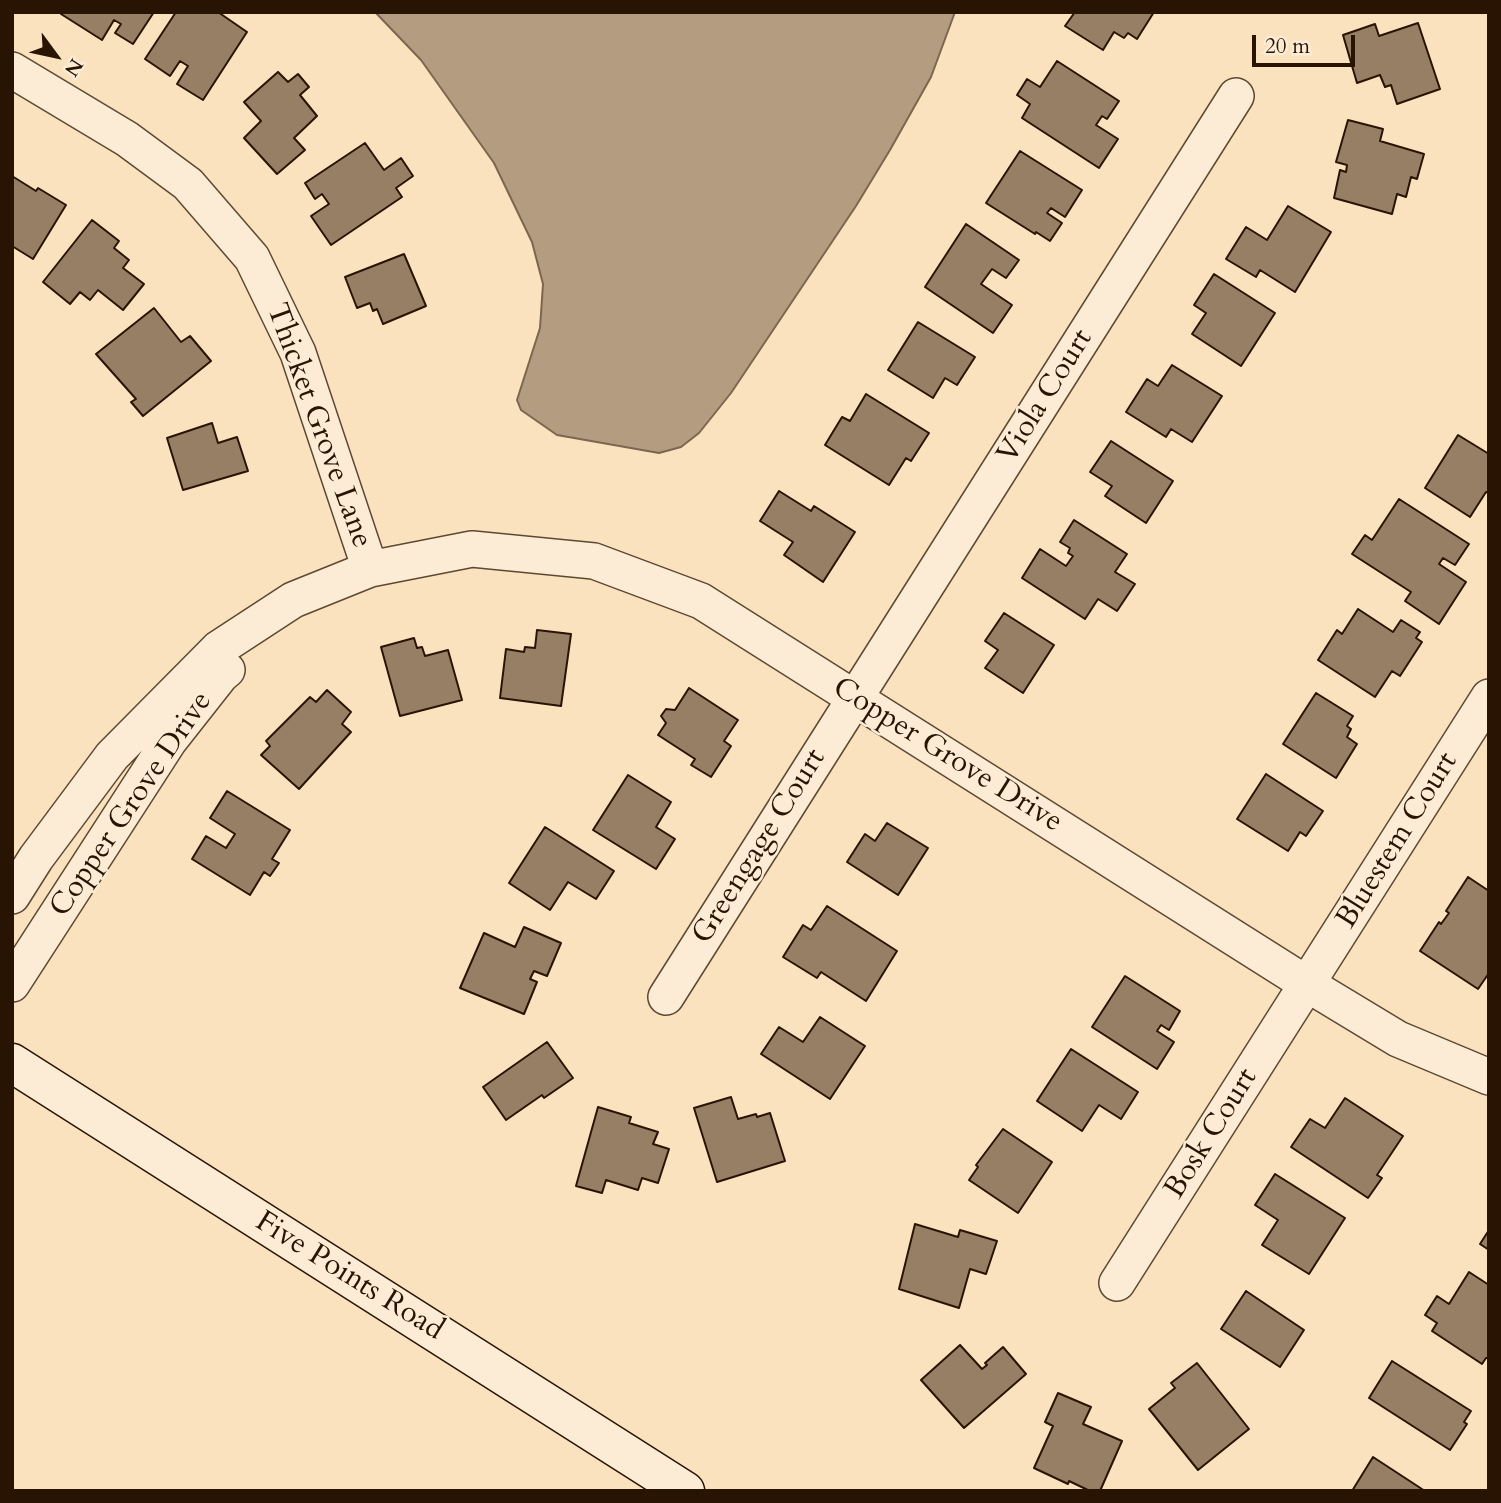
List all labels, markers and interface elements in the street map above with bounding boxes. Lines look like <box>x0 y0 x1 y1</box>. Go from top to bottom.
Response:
north arrow <box>21 21 91 91</box>
scale bar <box>1256 21 1359 65</box>
text: 20 m <box>1265 32 1310 61</box>
text: N <box>58 53 89 81</box>
street label: Thicket Grove Lane <box>257 299 379 553</box>
street label: Viola Court <box>991 323 1101 471</box>
street label: Copper Grove Drive <box>826 671 1068 841</box>
street label: Copper Grove Drive <box>43 685 221 925</box>
street label: Greengage Court <box>686 743 834 951</box>
street label: Bluestem Court <box>1330 746 1466 936</box>
street label: Bosk Court <box>1158 1062 1266 1206</box>
street label: Five Points Road <box>248 1205 450 1349</box>

